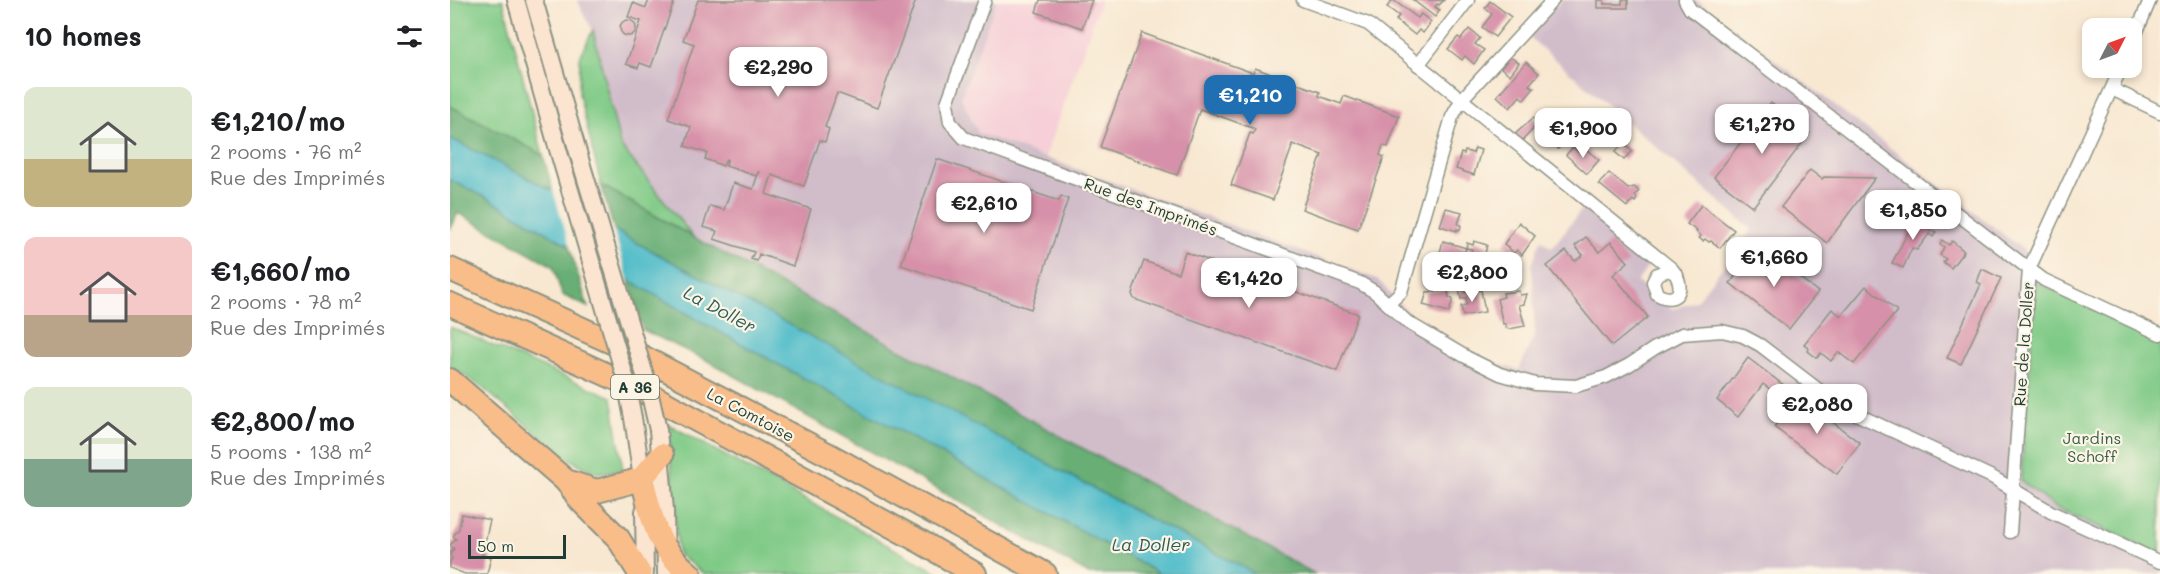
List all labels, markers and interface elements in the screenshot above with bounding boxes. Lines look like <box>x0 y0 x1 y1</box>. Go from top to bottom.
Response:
north arrow <box>2082 18 2142 78</box>
map controls <box>2082 18 2142 78</box>
text: 10 homes <box>24 19 142 53</box>
icon: filters <box>393 20 426 53</box>
pin: €2,290 <box>729 47 827 98</box>
text: €2,290 <box>743 53 813 79</box>
pin: €1,210 <box>1201 75 1299 126</box>
text: €1,210 <box>1218 81 1282 107</box>
text: €1,210/mo <box>210 104 345 138</box>
pin: €1,270 <box>1713 104 1811 155</box>
pin: €1,900 <box>1534 108 1632 159</box>
text: €1,270 <box>1729 110 1795 136</box>
icon: home <box>72 111 144 183</box>
text: €1,900 <box>1549 114 1617 140</box>
text: 2 rooms · 76 m² <box>210 138 362 164</box>
text: Rue des Imprimés <box>210 164 385 190</box>
street label: Rue des Imprimés <box>1081 172 1221 240</box>
pin: €2,610 <box>935 183 1033 234</box>
text: €2,610 <box>950 189 1018 215</box>
pin: €1,850 <box>1864 190 1962 241</box>
text: €1,850 <box>1879 196 1947 222</box>
pin: €1,660 <box>1725 237 1823 288</box>
text: €1,660 <box>1740 243 1808 269</box>
pin: €2,800 <box>1423 252 1521 303</box>
text: €1,660/mo <box>210 254 350 288</box>
pin: €1,420 <box>1200 258 1298 309</box>
text: €2,800 <box>1436 258 1508 284</box>
icon: home <box>72 261 144 333</box>
text: €1,420 <box>1215 264 1283 290</box>
water label: La Doller <box>680 280 760 338</box>
street label: Rue de la Doller <box>2008 281 2038 407</box>
text: 2 rooms · 78 m² <box>210 288 362 314</box>
text: Rue des Imprimés <box>210 314 385 340</box>
road number: A 36 <box>611 375 659 399</box>
street label: La Comtoise <box>704 382 798 446</box>
pin: €2,080 <box>1768 384 1866 435</box>
text: €2,080 <box>1781 390 1853 416</box>
text: €2,800/mo <box>210 404 355 438</box>
icon: home <box>72 411 144 483</box>
park label: Jardins Schoff <box>2063 427 2121 466</box>
text: 5 rooms · 138 m² <box>210 438 372 464</box>
text: Rue des Imprimés <box>210 464 385 490</box>
scale bar <box>468 532 566 560</box>
water label: La Doller <box>1112 532 1190 556</box>
text: 50 m <box>477 535 514 556</box>

